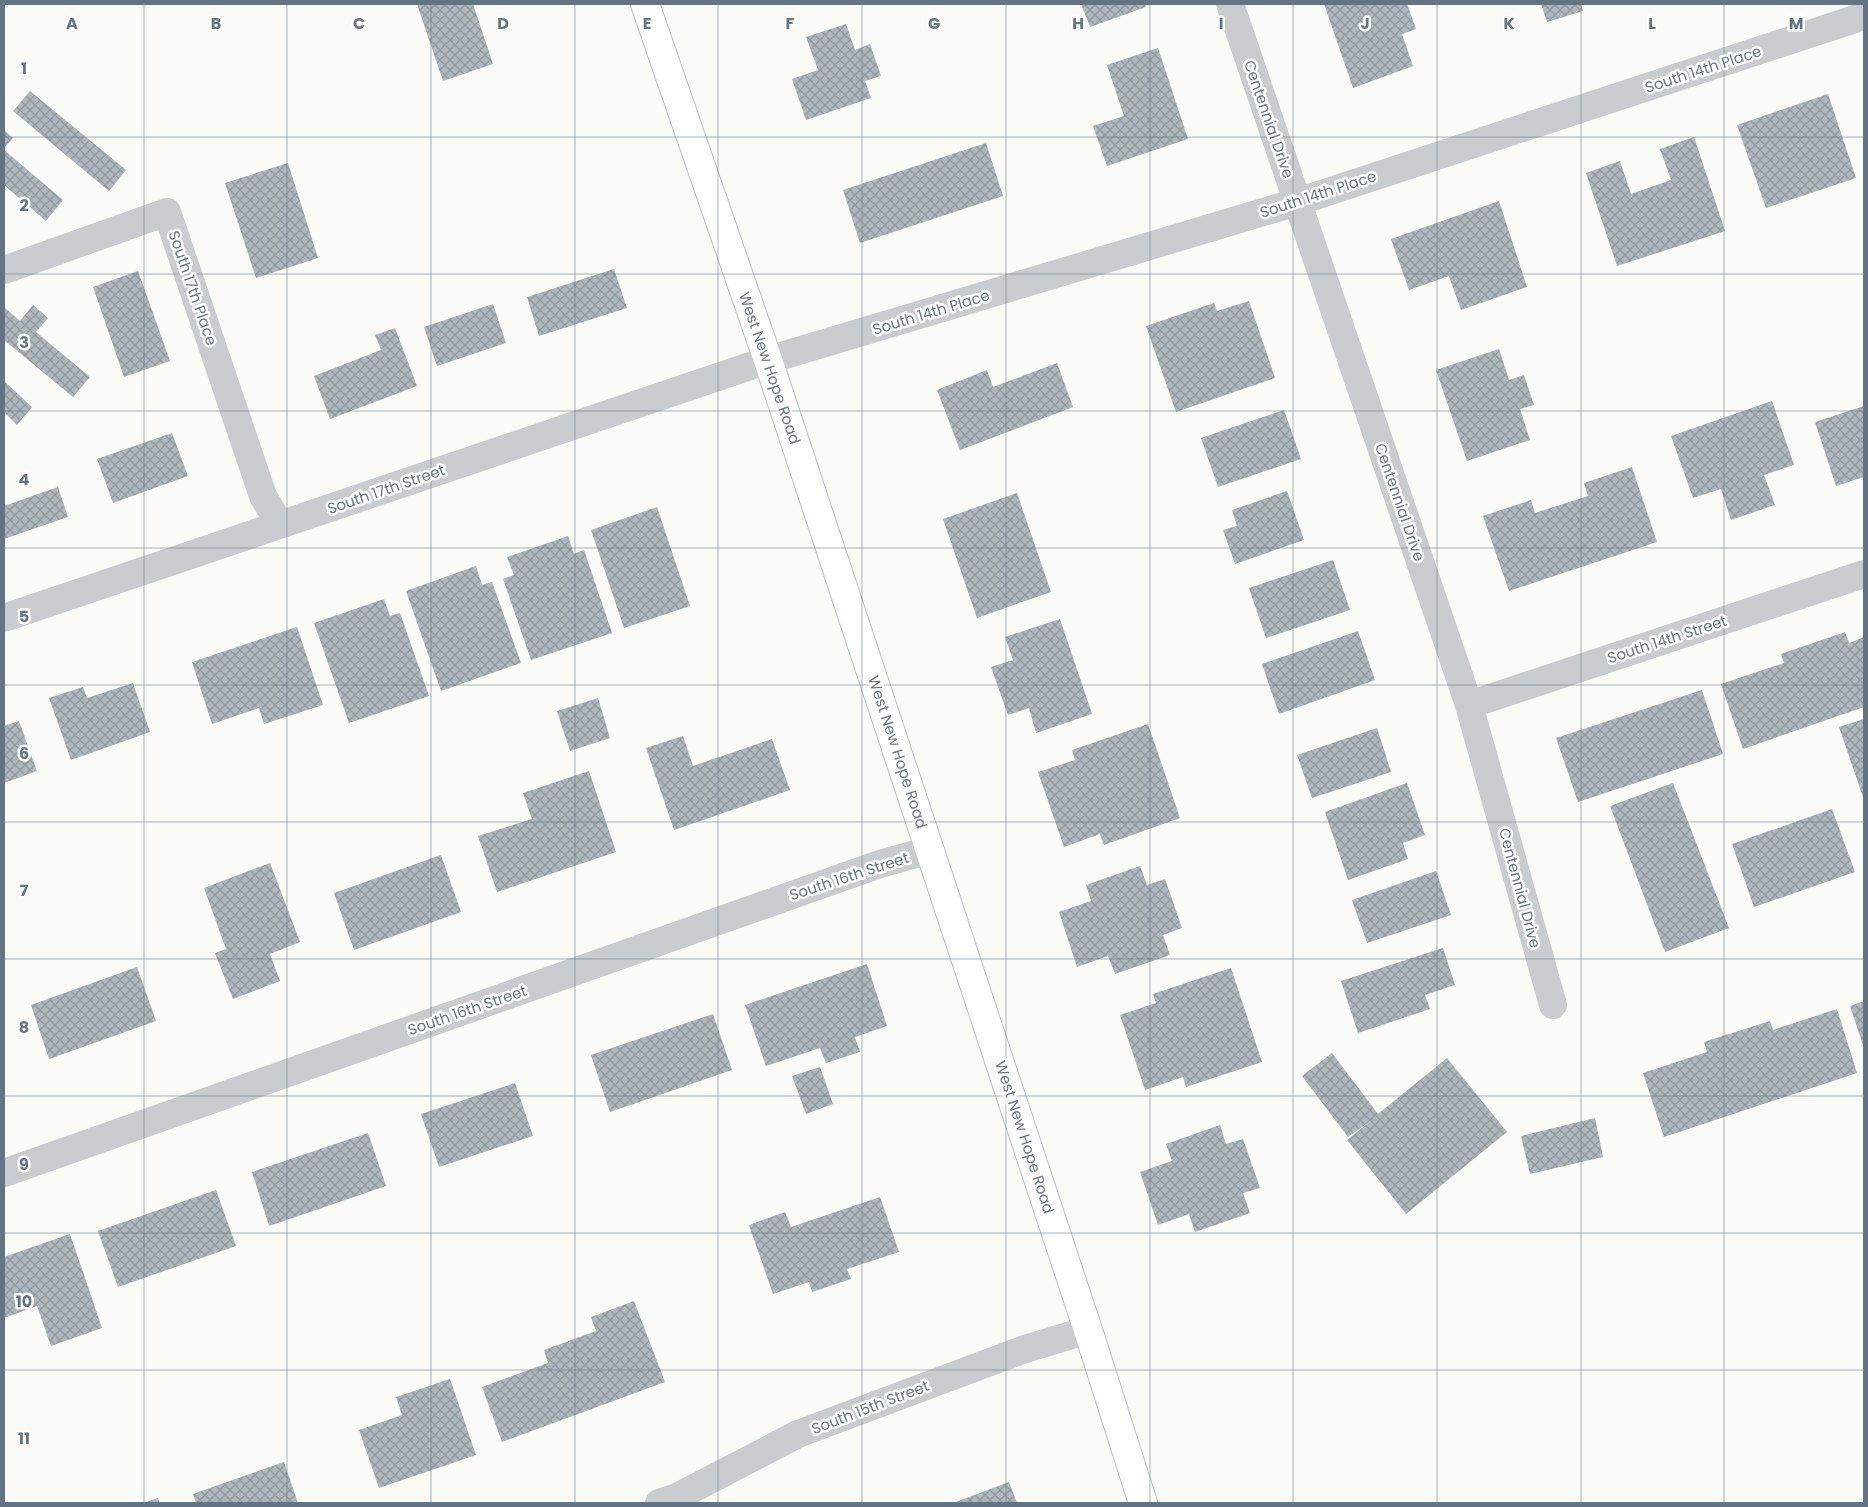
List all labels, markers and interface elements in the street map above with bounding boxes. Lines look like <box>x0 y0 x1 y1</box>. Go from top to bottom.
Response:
text: A <box>66 12 78 35</box>
text: B <box>211 12 221 35</box>
text: C <box>353 12 365 35</box>
text: D <box>497 12 509 35</box>
text: E <box>643 12 651 35</box>
text: F <box>786 12 795 35</box>
text: G <box>928 12 940 35</box>
text: H <box>1072 12 1084 35</box>
text: I <box>1219 12 1223 35</box>
text: J <box>1360 12 1370 35</box>
text: K <box>1503 12 1515 35</box>
text: L <box>1648 12 1656 35</box>
text: M <box>1789 12 1803 35</box>
street label: South 14th Place <box>1642 40 1764 98</box>
text: 1 <box>21 57 27 80</box>
street label: Centennial Drive <box>1239 57 1299 181</box>
street label: South 14th Place <box>1257 165 1379 223</box>
text: 2 <box>19 194 29 217</box>
street label: South 17th Place <box>164 228 222 348</box>
street label: South 14th Place <box>870 284 992 340</box>
street label: West New Hope Road <box>734 289 806 447</box>
text: 3 <box>19 331 29 354</box>
street label: Centennial Drive <box>1370 440 1430 564</box>
street label: South 17th Street <box>324 459 448 519</box>
text: 4 <box>19 468 30 491</box>
text: 5 <box>19 605 29 628</box>
street label: South 14th Street <box>1605 610 1729 668</box>
street label: West New Hope Road <box>863 673 933 831</box>
text: 6 <box>19 742 29 765</box>
street label: Centennial Drive <box>1494 826 1546 950</box>
street label: South 16th Street <box>787 847 911 905</box>
text: 7 <box>20 879 29 902</box>
street label: South 16th Street <box>405 980 529 1040</box>
text: 8 <box>19 1016 29 1039</box>
street label: West New Hope Road <box>990 1058 1060 1216</box>
text: 9 <box>19 1153 29 1176</box>
text: 10 <box>16 1290 32 1313</box>
street label: South 15th Street <box>808 1375 932 1439</box>
text: 11 <box>18 1427 30 1450</box>

